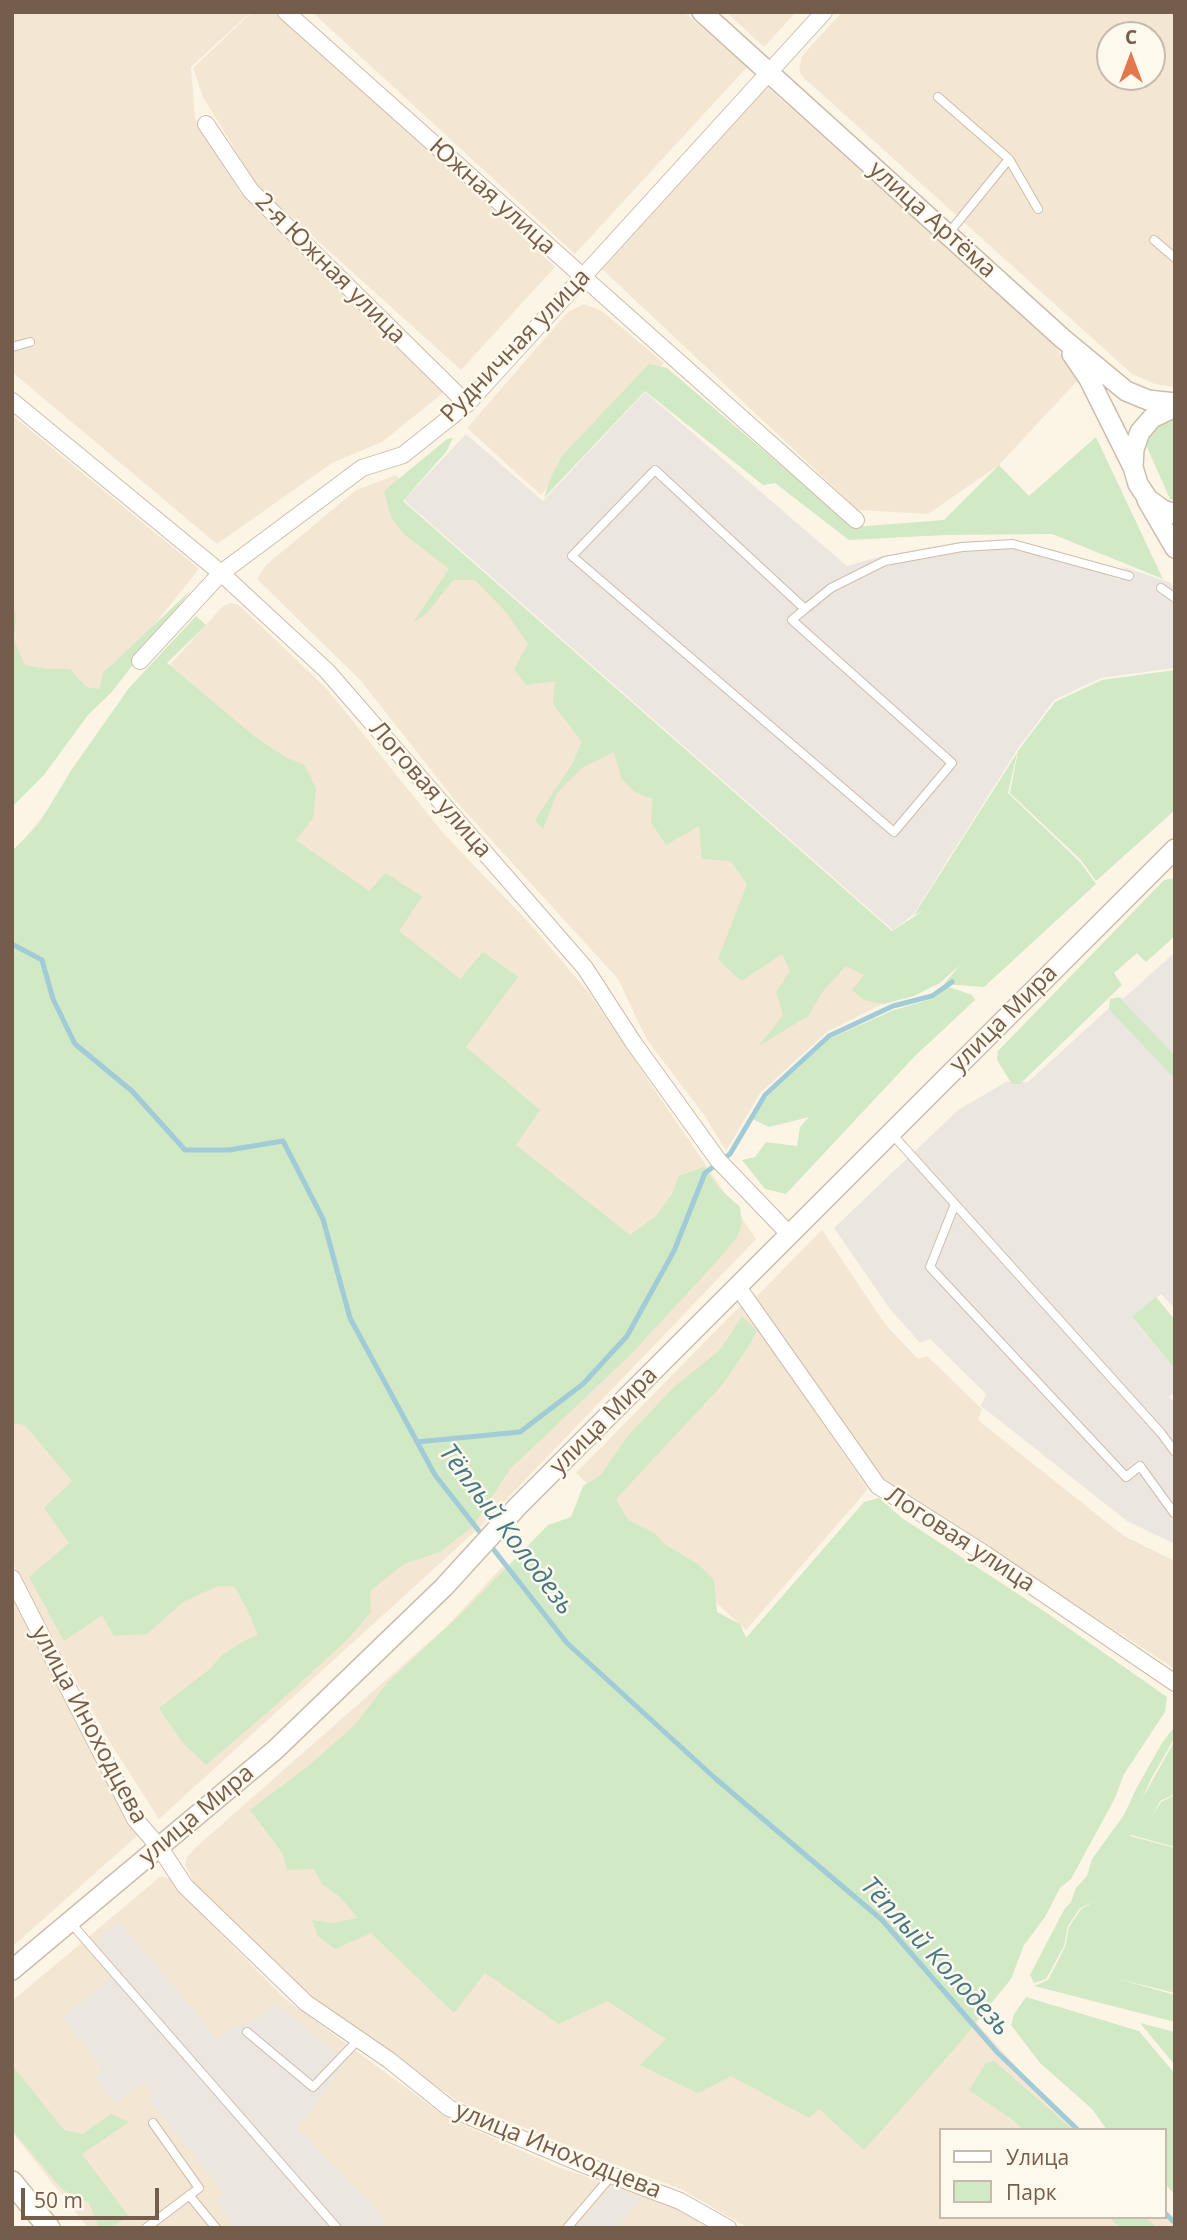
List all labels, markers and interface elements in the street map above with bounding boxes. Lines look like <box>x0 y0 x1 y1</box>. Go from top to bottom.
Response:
north arrow <box>1096 21 1166 91</box>
text: С <box>1125 24 1137 50</box>
street label: Южная улица <box>423 133 561 261</box>
street label: улица Артёма <box>862 155 1002 285</box>
street label: 2-я Южная улица <box>249 188 411 350</box>
street label: Рудничная улица <box>435 263 597 429</box>
street label: Логовая улица <box>363 716 497 864</box>
street label: улица Мира <box>944 959 1064 1079</box>
street label: улица Мира <box>544 1361 664 1481</box>
water label: Тёплый Колодезь <box>432 1438 580 1622</box>
street label: Логовая улица <box>880 1481 1040 1599</box>
street label: улица Иноходцева <box>25 1621 153 1829</box>
street label: улица Мира <box>134 1759 260 1871</box>
water label: Тёплый Колодезь <box>853 1871 1017 2043</box>
street label: улица Иноходцева <box>451 2096 665 2206</box>
legend <box>939 2128 1166 2219</box>
text: Улица <box>1006 2143 1069 2171</box>
scale bar <box>24 2174 163 2218</box>
text: Парк <box>1006 2178 1057 2206</box>
text: 50 m <box>34 2186 83 2214</box>

